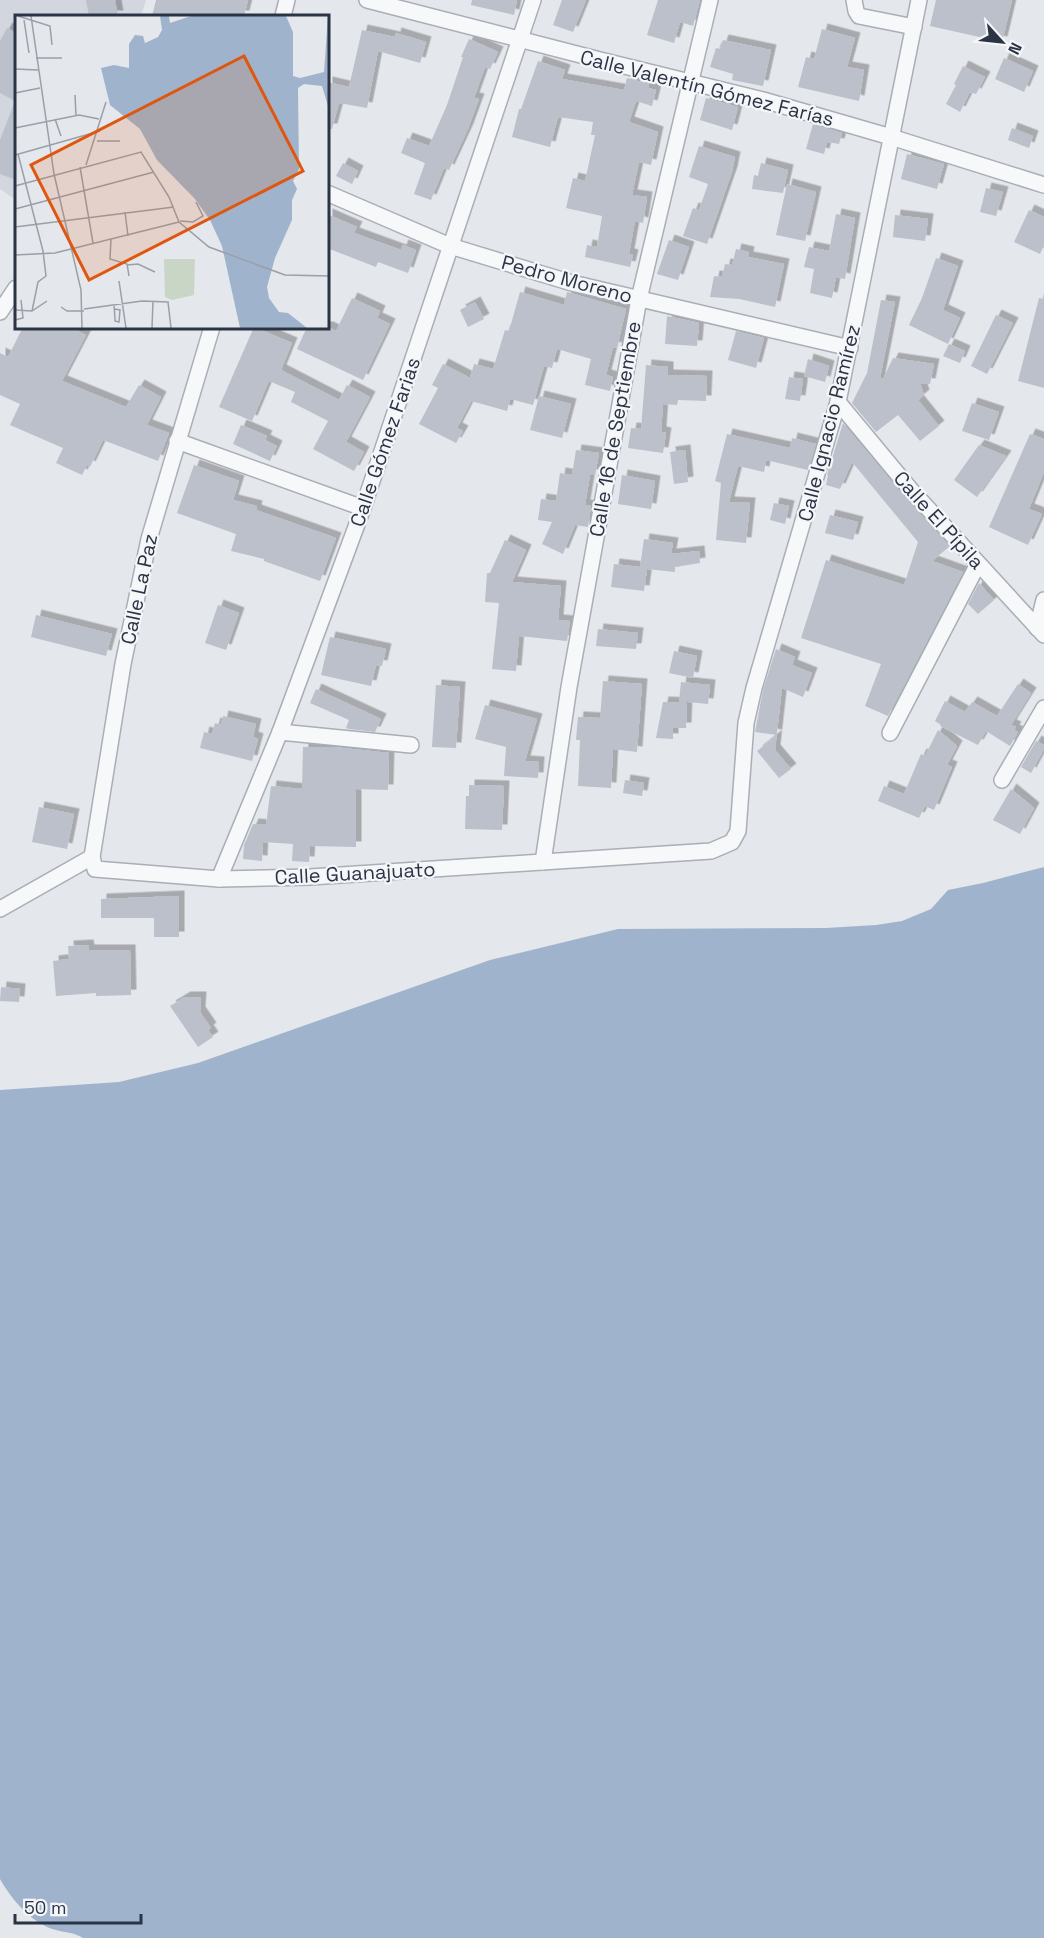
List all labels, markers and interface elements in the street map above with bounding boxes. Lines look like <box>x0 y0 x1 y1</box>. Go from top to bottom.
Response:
north arrow <box>972 12 1032 72</box>
inset map <box>15 15 328 328</box>
text: N <box>1003 39 1027 58</box>
street label: Calle Valentín Gómez Farías <box>577 44 837 132</box>
street label: Pedro Moreno <box>499 249 635 309</box>
street label: Calle 16 de Septiembre <box>583 319 647 539</box>
street label: Calle Ignacio Ramírez <box>792 322 866 524</box>
street label: Calle Gómez Farias <box>344 354 426 530</box>
street label: Calle El Pípila <box>888 465 990 575</box>
street label: Calle La Paz <box>115 531 163 647</box>
street label: Calle Guanajuato <box>274 856 436 890</box>
scale bar <box>15 1887 141 1925</box>
text: 50 m <box>24 1896 66 1919</box>

